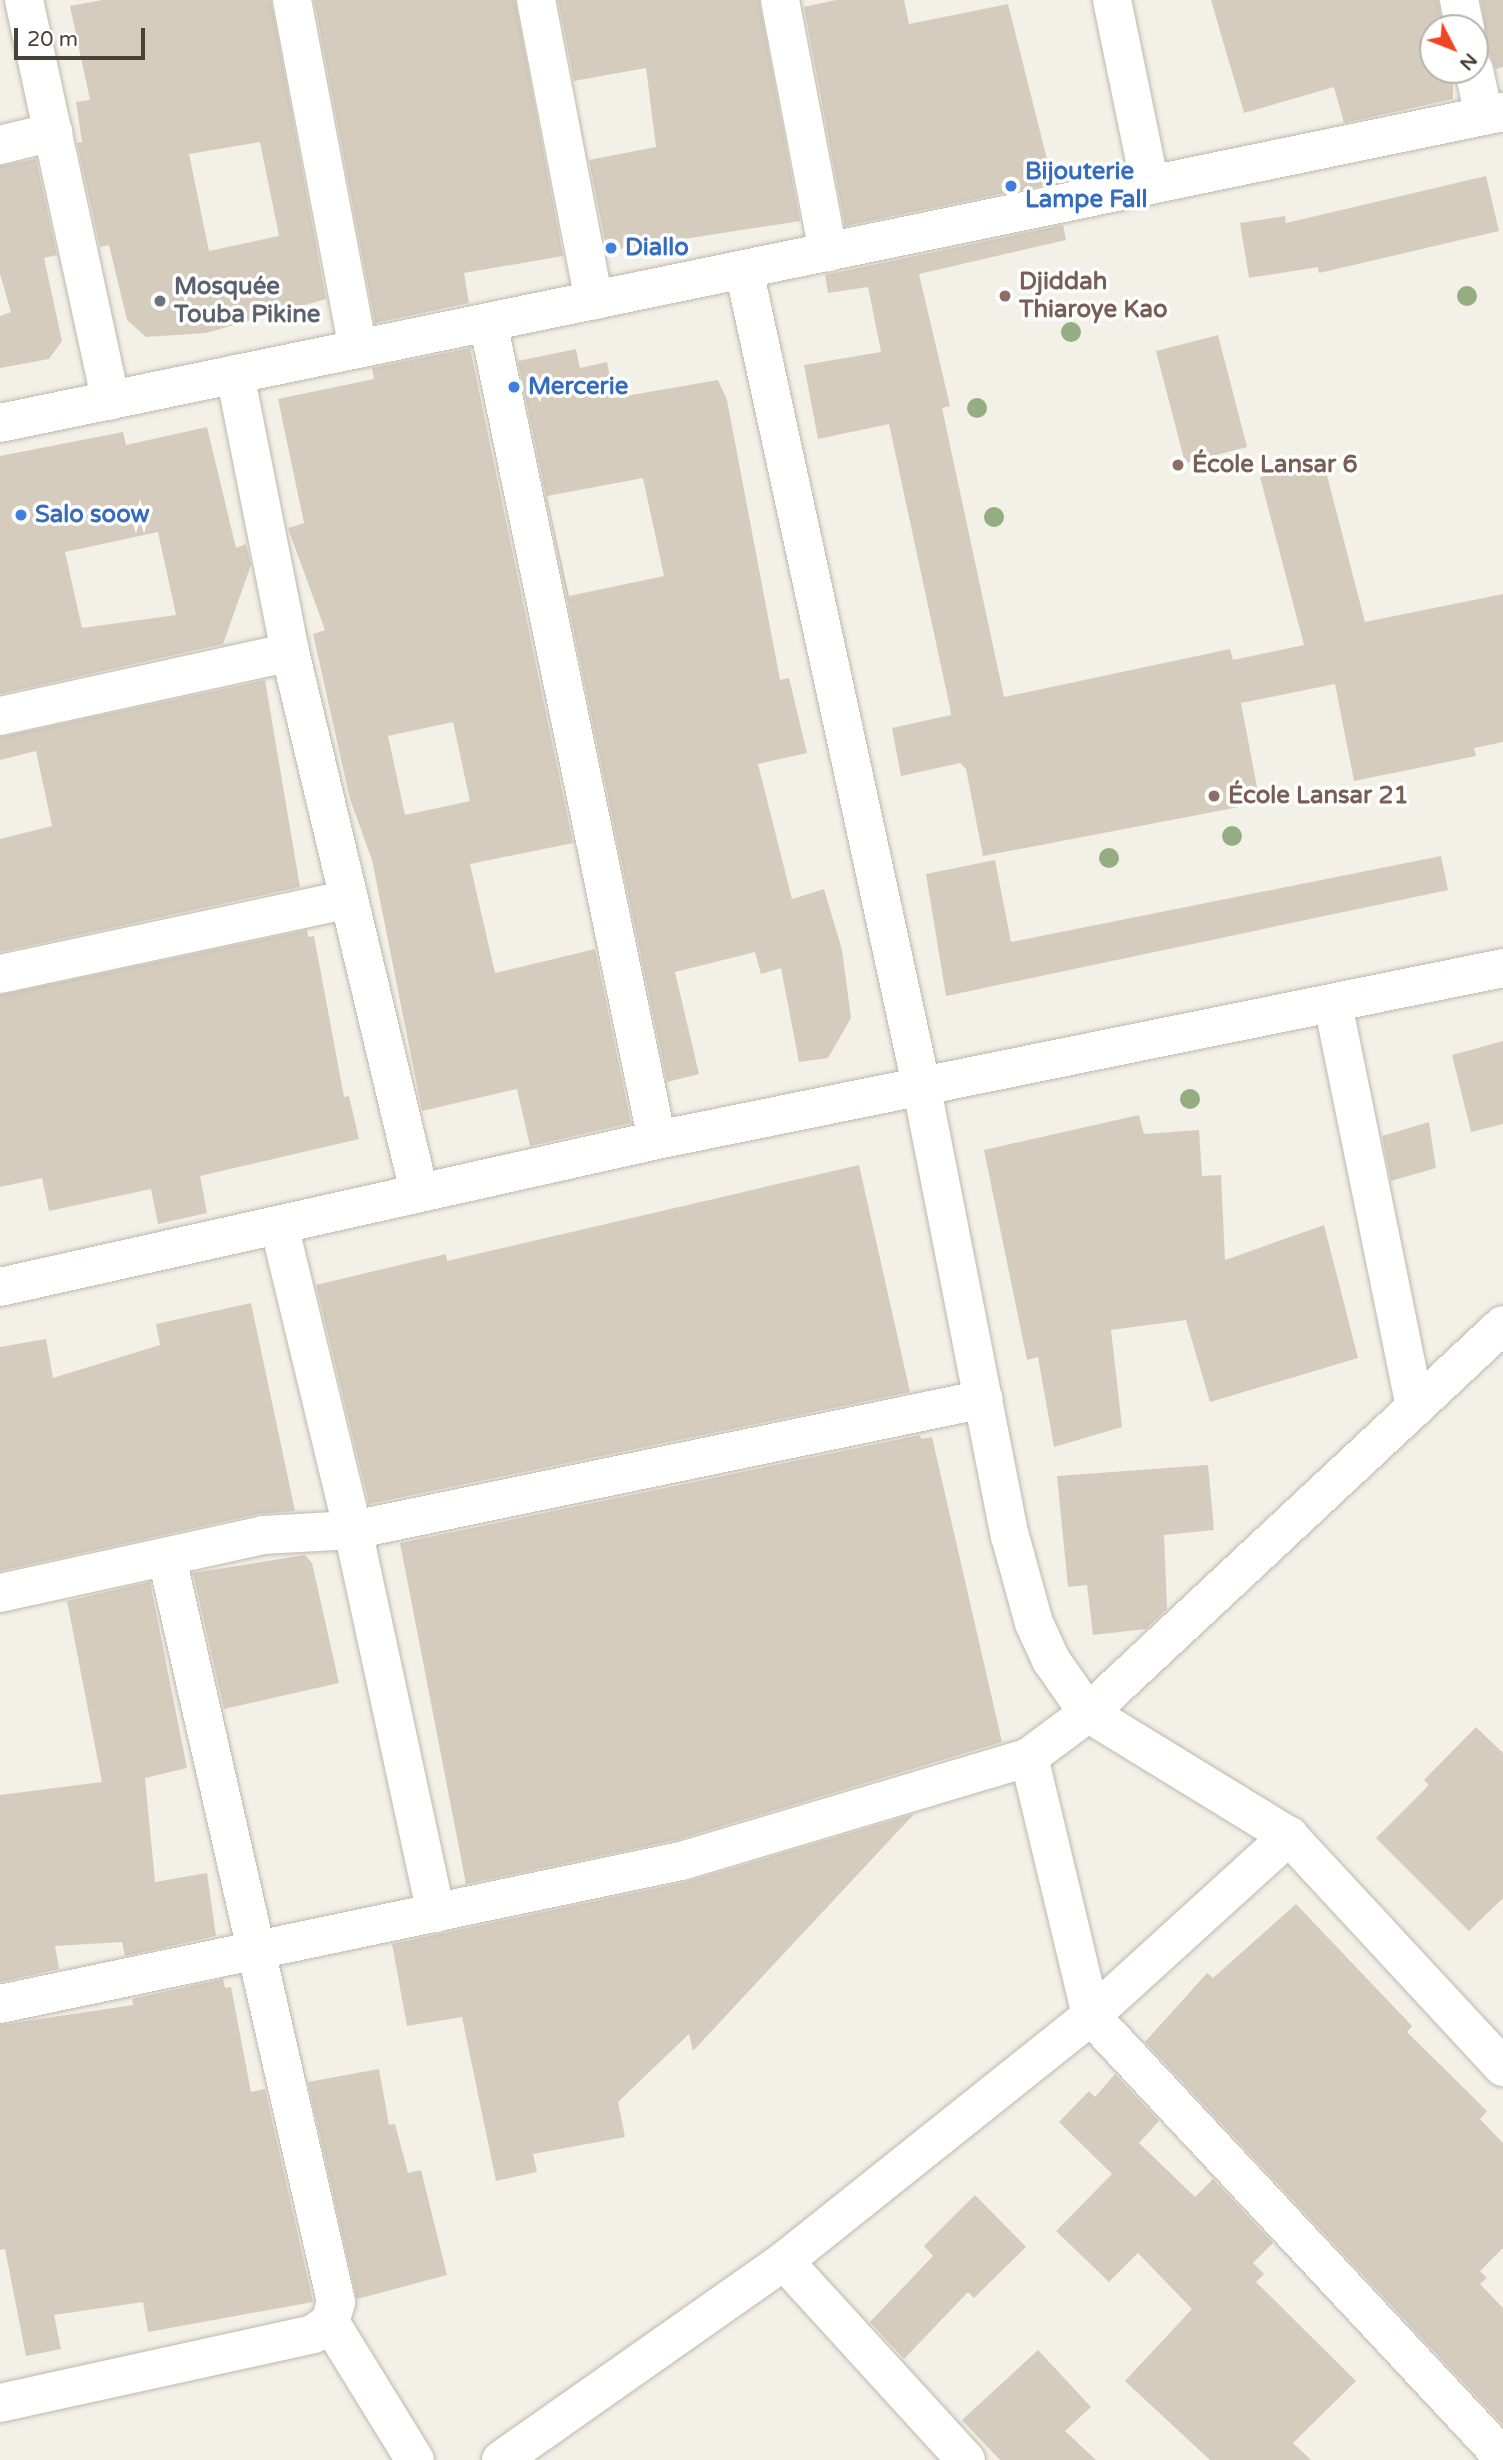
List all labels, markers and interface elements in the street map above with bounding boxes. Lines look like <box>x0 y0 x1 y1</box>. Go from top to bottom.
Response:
scale bar <box>18 14 149 58</box>
north arrow <box>1419 14 1489 84</box>
text: 20 m <box>27 27 78 52</box>
text: N <box>1455 49 1481 75</box>
place label: Bijouterie Lampe Fall <box>1025 158 1148 214</box>
marker: Bijouterie Lampe Fall <box>1003 178 1019 194</box>
place label: Diallo <box>625 234 689 262</box>
marker: Diallo <box>603 240 619 256</box>
place label: Djiddah Thiaroye Kao <box>1019 268 1168 324</box>
place label: Mosquée Touba Pikine <box>174 273 320 329</box>
marker: Djiddah Thiaroye Kao <box>997 288 1013 304</box>
marker: Mosquée Touba Pikine <box>152 293 168 309</box>
place label: Mercerie <box>528 373 628 401</box>
marker: Mercerie <box>506 379 522 395</box>
place label: École Lansar 6 <box>1192 451 1358 479</box>
marker: École Lansar 6 <box>1170 457 1186 473</box>
place label: Salo soow <box>35 501 150 529</box>
marker: Salo soow <box>13 507 29 523</box>
place label: École Lansar 21 <box>1228 782 1409 810</box>
marker: École Lansar 21 <box>1206 788 1222 804</box>

